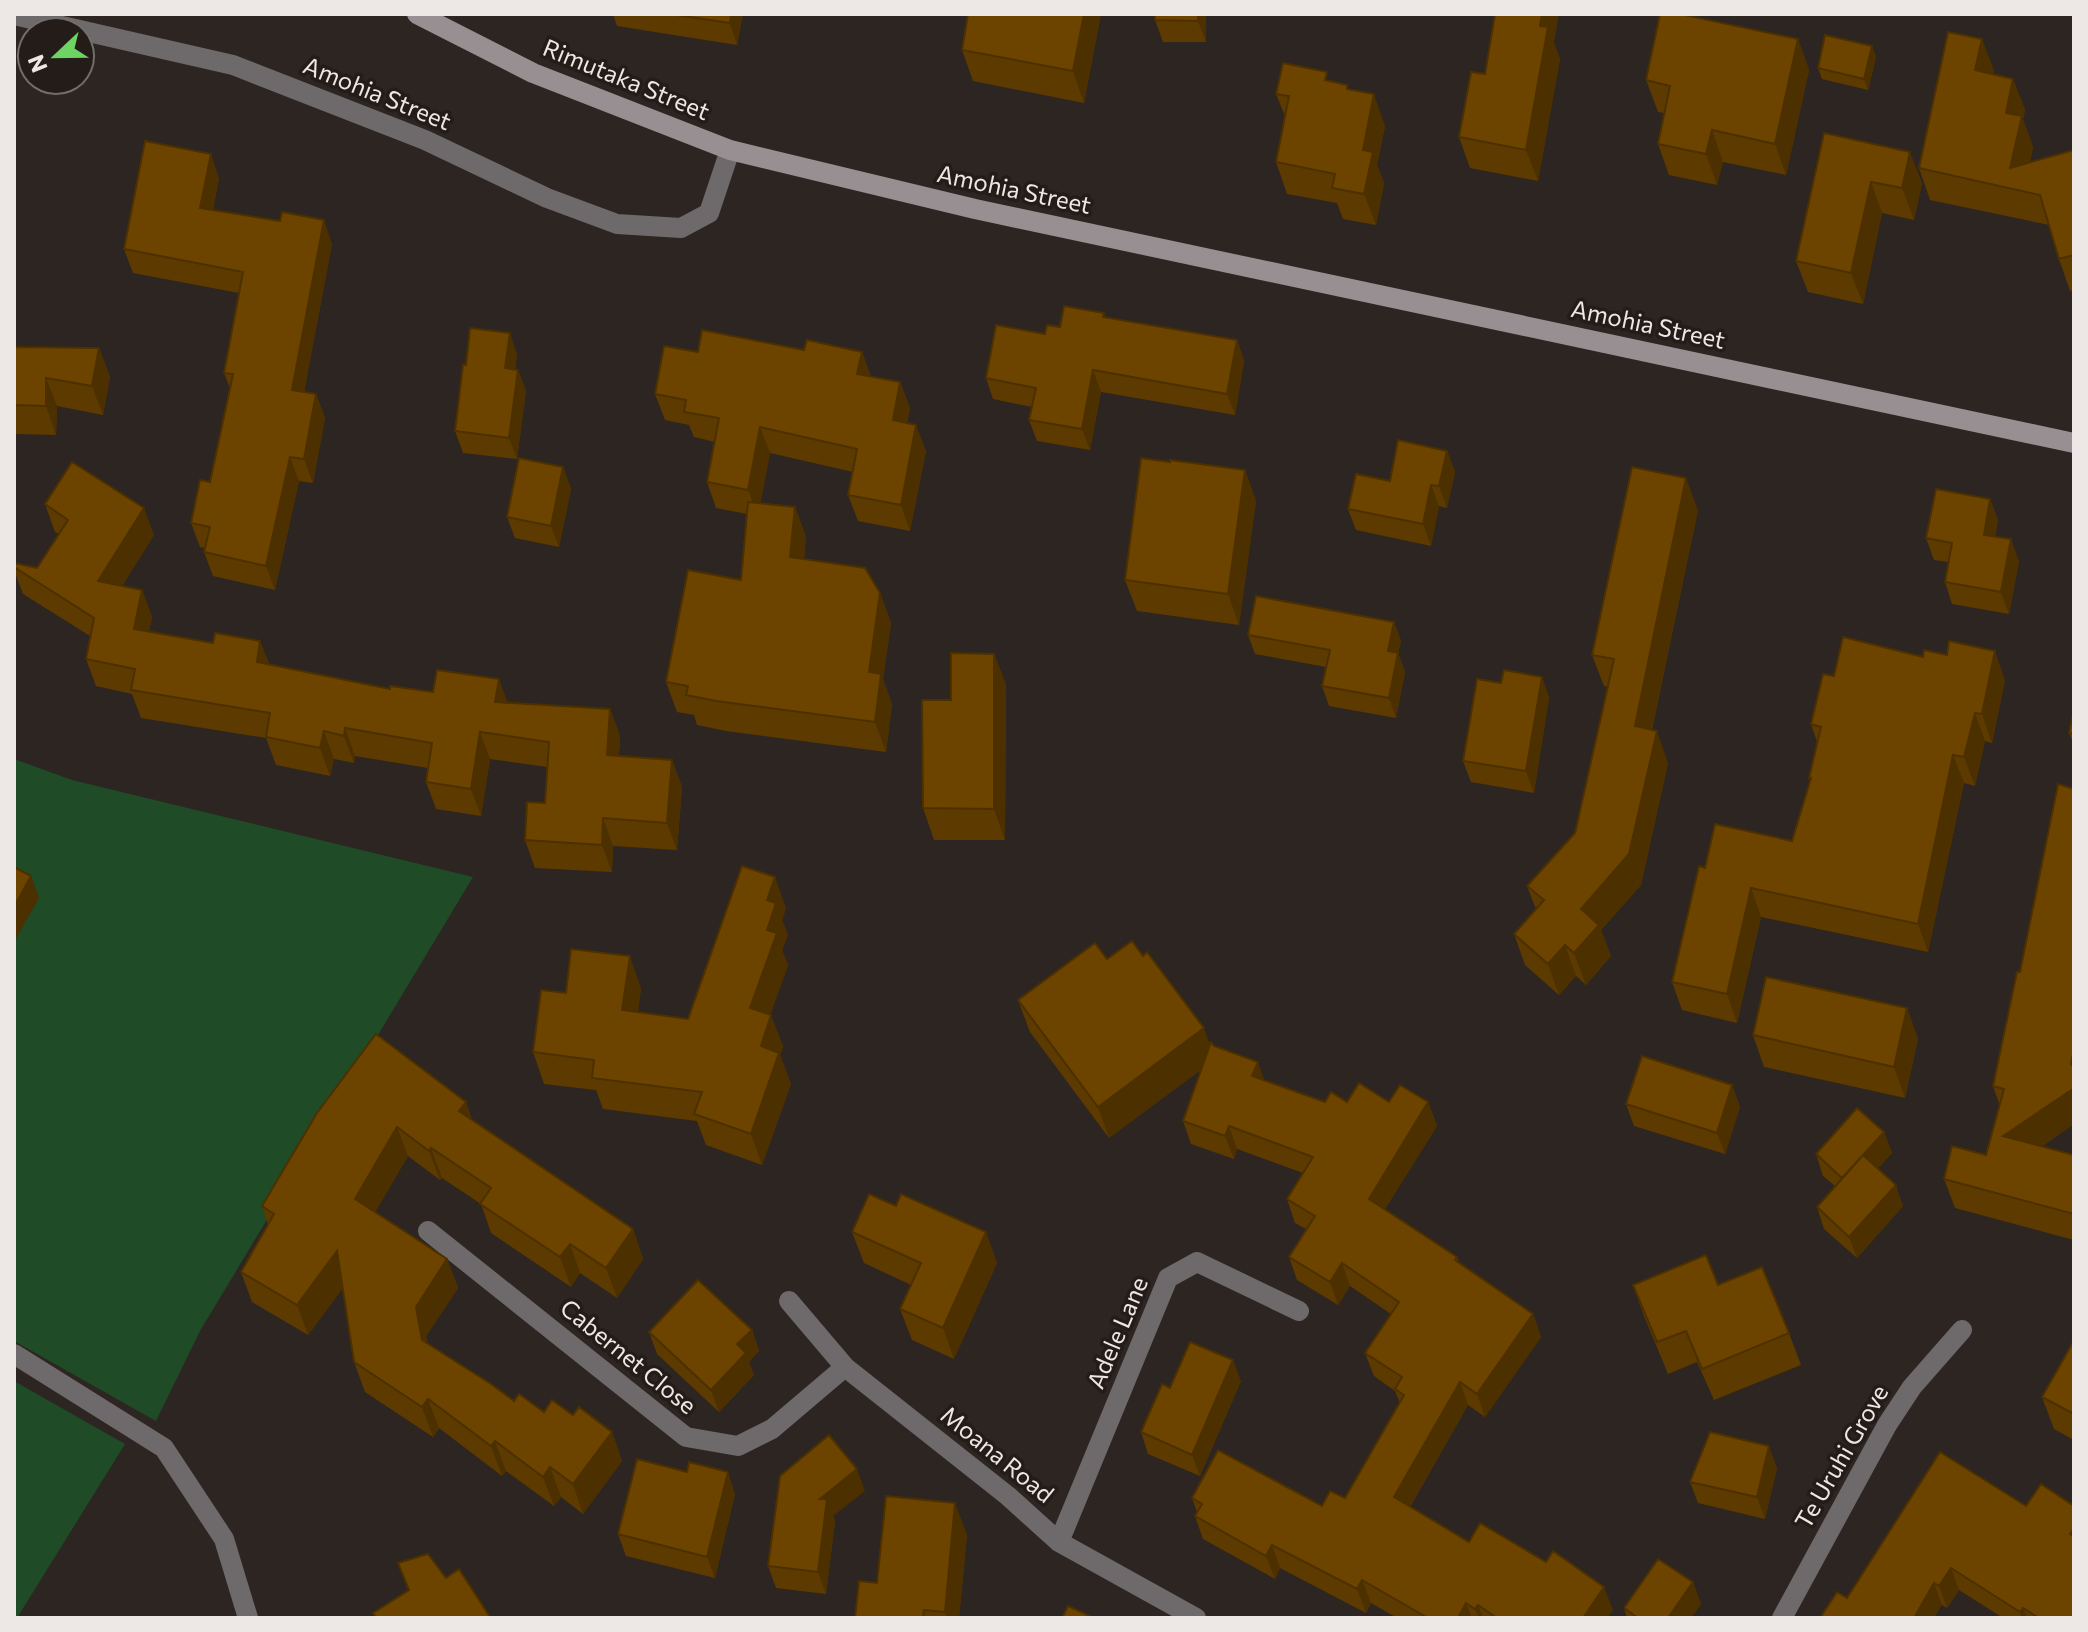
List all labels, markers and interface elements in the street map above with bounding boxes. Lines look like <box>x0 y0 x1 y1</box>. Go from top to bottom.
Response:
north arrow <box>16 16 96 96</box>
street label: Rimutaka Street <box>539 32 714 125</box>
street label: Amohia Street <box>299 50 456 135</box>
text: N <box>21 51 53 76</box>
street label: Amohia Street <box>935 158 1094 219</box>
street label: Amohia Street <box>1569 293 1728 354</box>
street label: Adele Lane <box>1080 1272 1153 1393</box>
street label: Cabernet Close <box>555 1292 703 1419</box>
street label: Te Uruhi Grove <box>1788 1379 1894 1533</box>
street label: Moana Road <box>936 1400 1060 1508</box>

